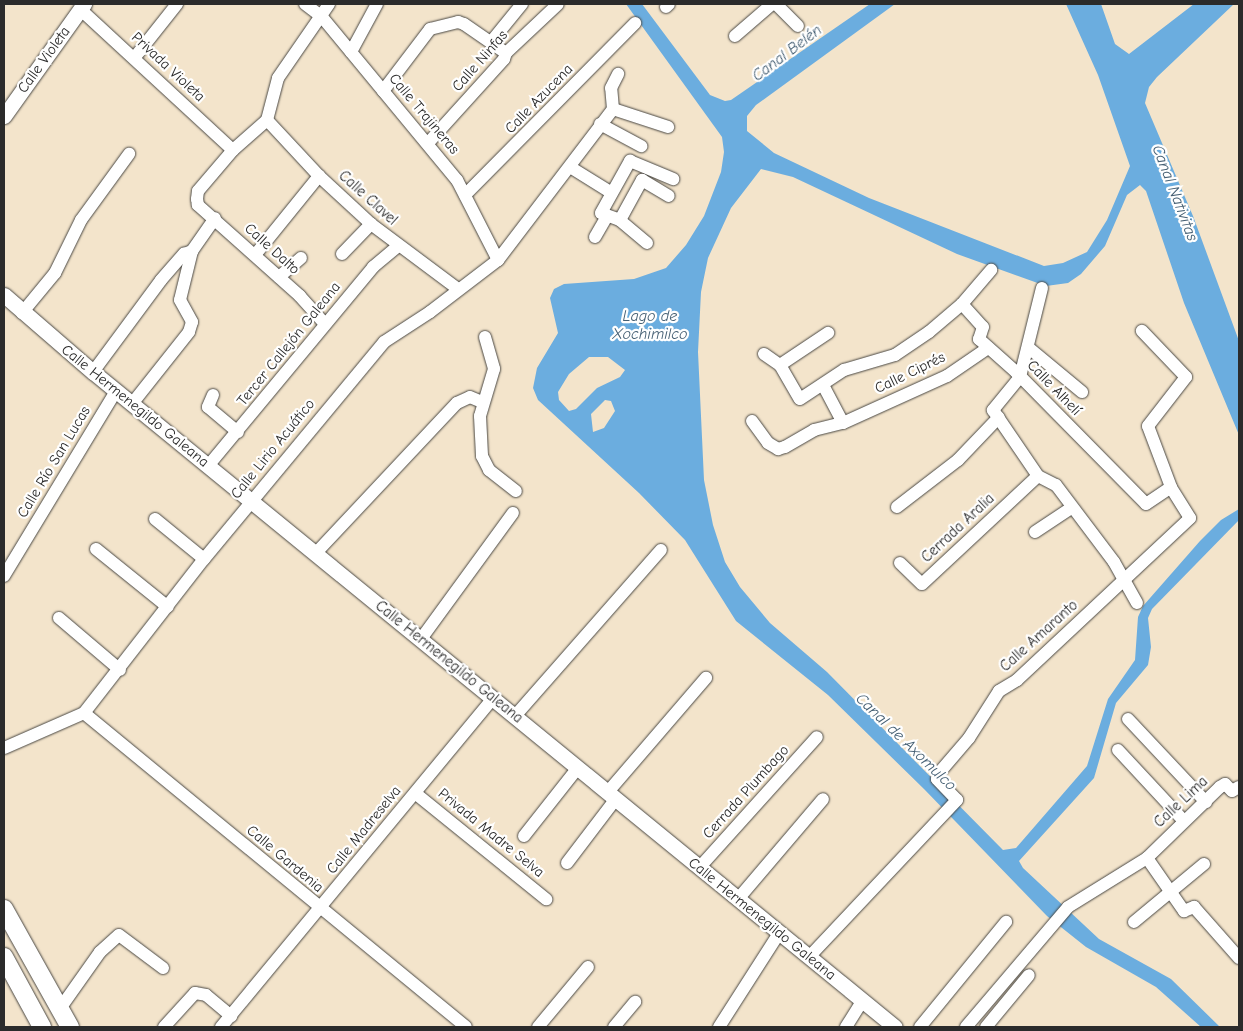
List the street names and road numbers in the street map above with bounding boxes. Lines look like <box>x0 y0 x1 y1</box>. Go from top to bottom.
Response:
street label: Calle Violeta <box>14 23 74 97</box>
street label: Calle Ninfas <box>448 27 512 95</box>
street label: Privada Violeta <box>128 28 208 106</box>
street label: Calle Azucena <box>501 60 577 138</box>
street label: Calle Trajineras <box>385 70 463 158</box>
street label: Calle Clavel <box>335 167 401 229</box>
street label: Calle Dalto <box>241 219 303 279</box>
street label: Tercer Callejón Galeana <box>233 278 345 410</box>
street label: Calle Hermenegildo Galeana <box>58 341 212 471</box>
street label: Calle Ciprés <box>872 348 948 398</box>
street label: Calle Alhelí <box>1023 356 1085 420</box>
street label: Calle Lirio Acuático <box>227 395 319 503</box>
street label: Calle Río San Lucas <box>14 403 94 521</box>
street label: Cerrada Aralia <box>918 490 998 566</box>
street label: Calle Amaranto <box>996 596 1082 676</box>
street label: Calle Hermenegildo Galeana <box>372 597 526 727</box>
street label: Cerrada Plumbago <box>699 741 793 843</box>
street label: Calle Lima <box>1150 773 1212 831</box>
street label: Calle Madreselva <box>323 782 405 878</box>
street label: Privada Madre Selva <box>434 785 548 881</box>
street label: Calle Gardenia <box>243 822 327 896</box>
street label: Calle Hermenegildo Galeana <box>685 854 839 984</box>

